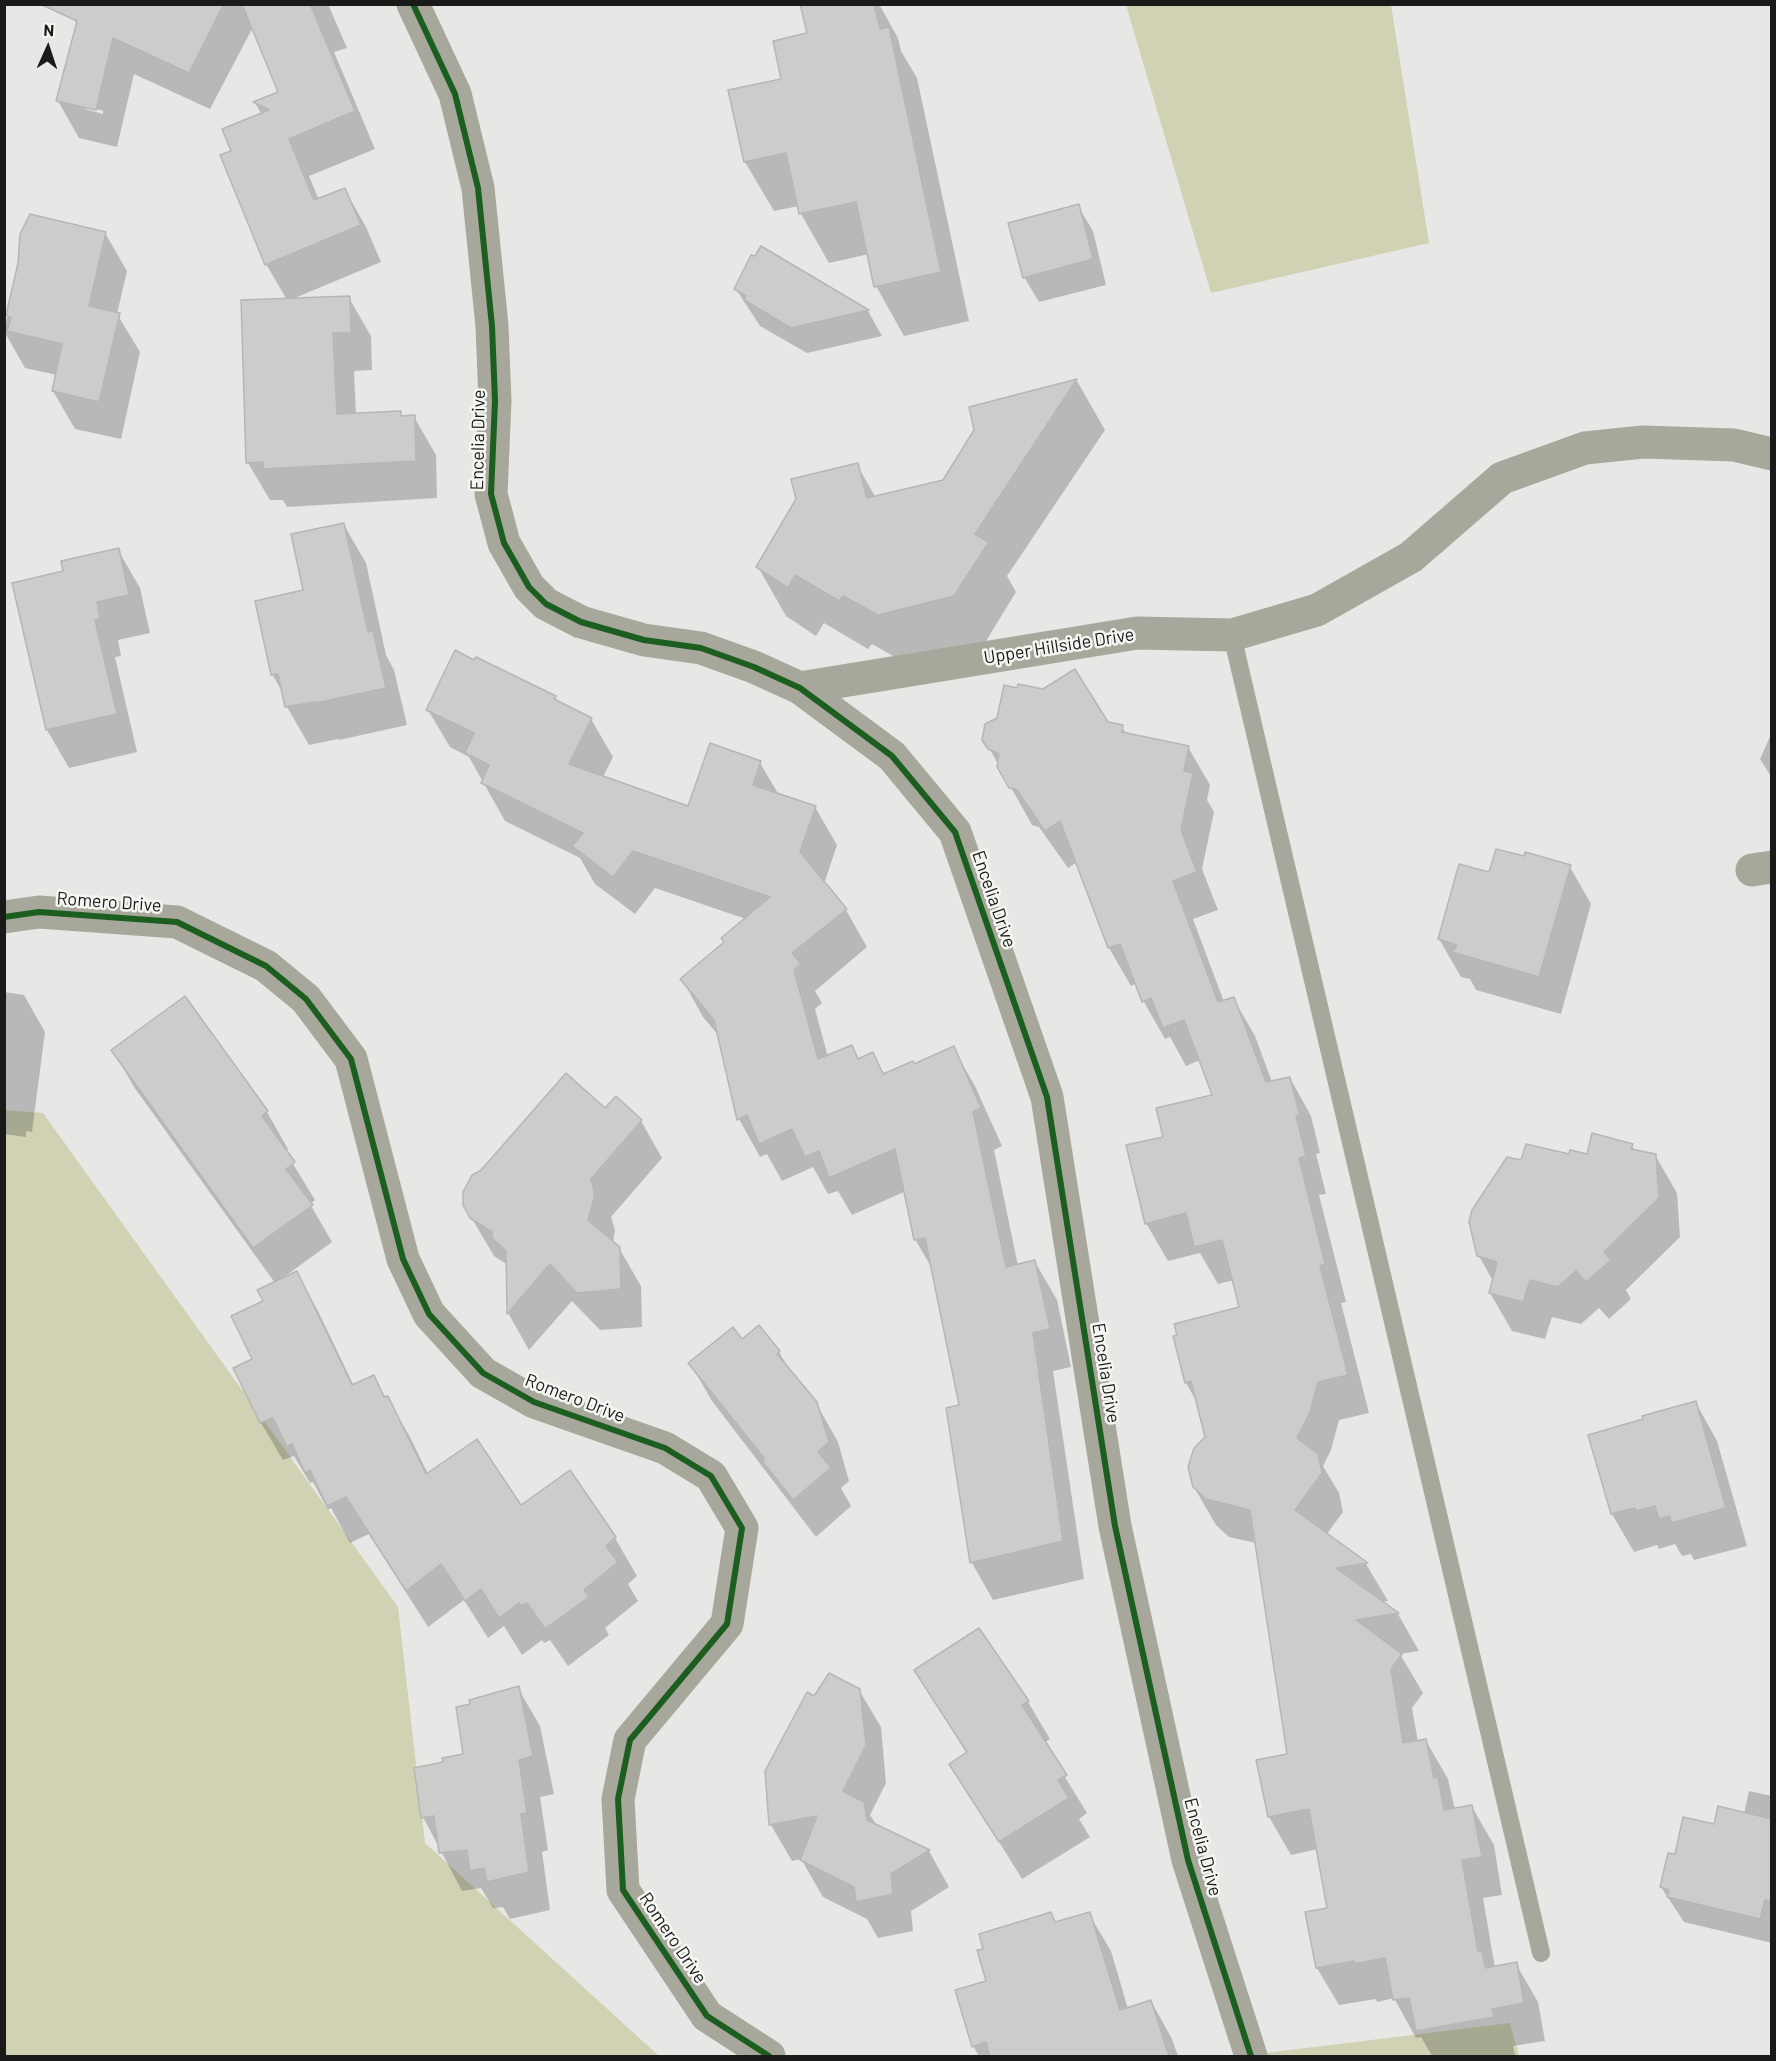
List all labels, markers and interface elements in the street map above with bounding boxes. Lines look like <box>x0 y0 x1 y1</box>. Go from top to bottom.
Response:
north arrow <box>18 18 78 78</box>
text: N <box>43 20 55 39</box>
street label: Encelia Drive <box>466 389 490 491</box>
street label: Upper Hillside Drive <box>982 623 1136 669</box>
street label: Encelia Drive <box>967 848 1021 950</box>
street label: Romero Drive <box>56 888 162 916</box>
street label: Encelia Drive <box>1087 1321 1125 1425</box>
street label: Romero Drive <box>522 1369 628 1427</box>
street label: Encelia Drive <box>1179 1795 1227 1899</box>
street label: Romero Drive <box>635 1888 711 1988</box>

